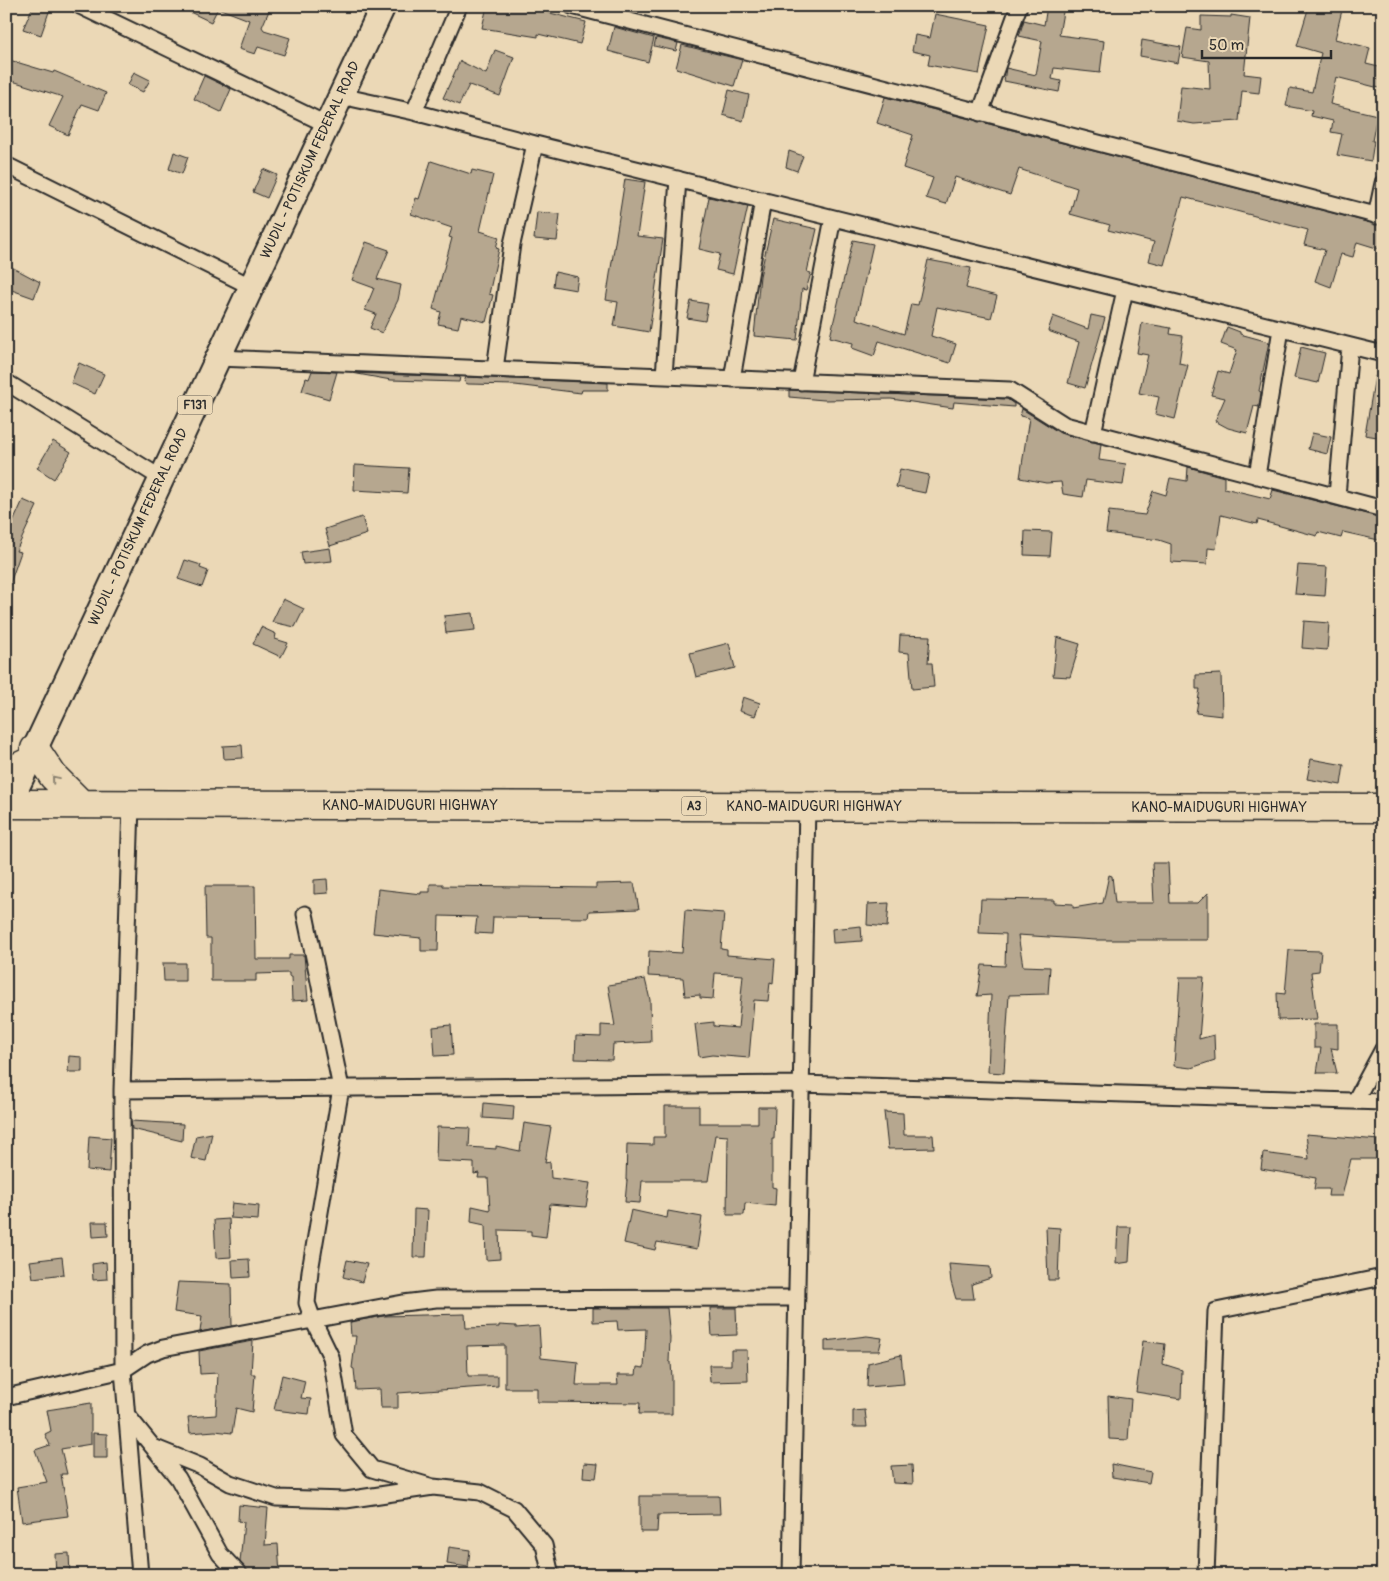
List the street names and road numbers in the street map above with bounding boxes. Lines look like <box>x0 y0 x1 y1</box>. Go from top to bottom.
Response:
street label: WUDIL - POTISKUM FEDERAL ROAD <box>257 58 363 261</box>
road number: F131 <box>178 396 212 414</box>
street label: WUDIL - POTISKUM FEDERAL ROAD <box>85 425 191 628</box>
road number: A3 <box>682 796 706 816</box>
street label: KANO-MAIDUGURI HIGHWAY <box>322 797 498 814</box>
street label: KANO-MAIDUGURI HIGHWAY <box>726 798 902 815</box>
street label: KANO-MAIDUGURI HIGHWAY <box>1131 799 1307 816</box>

